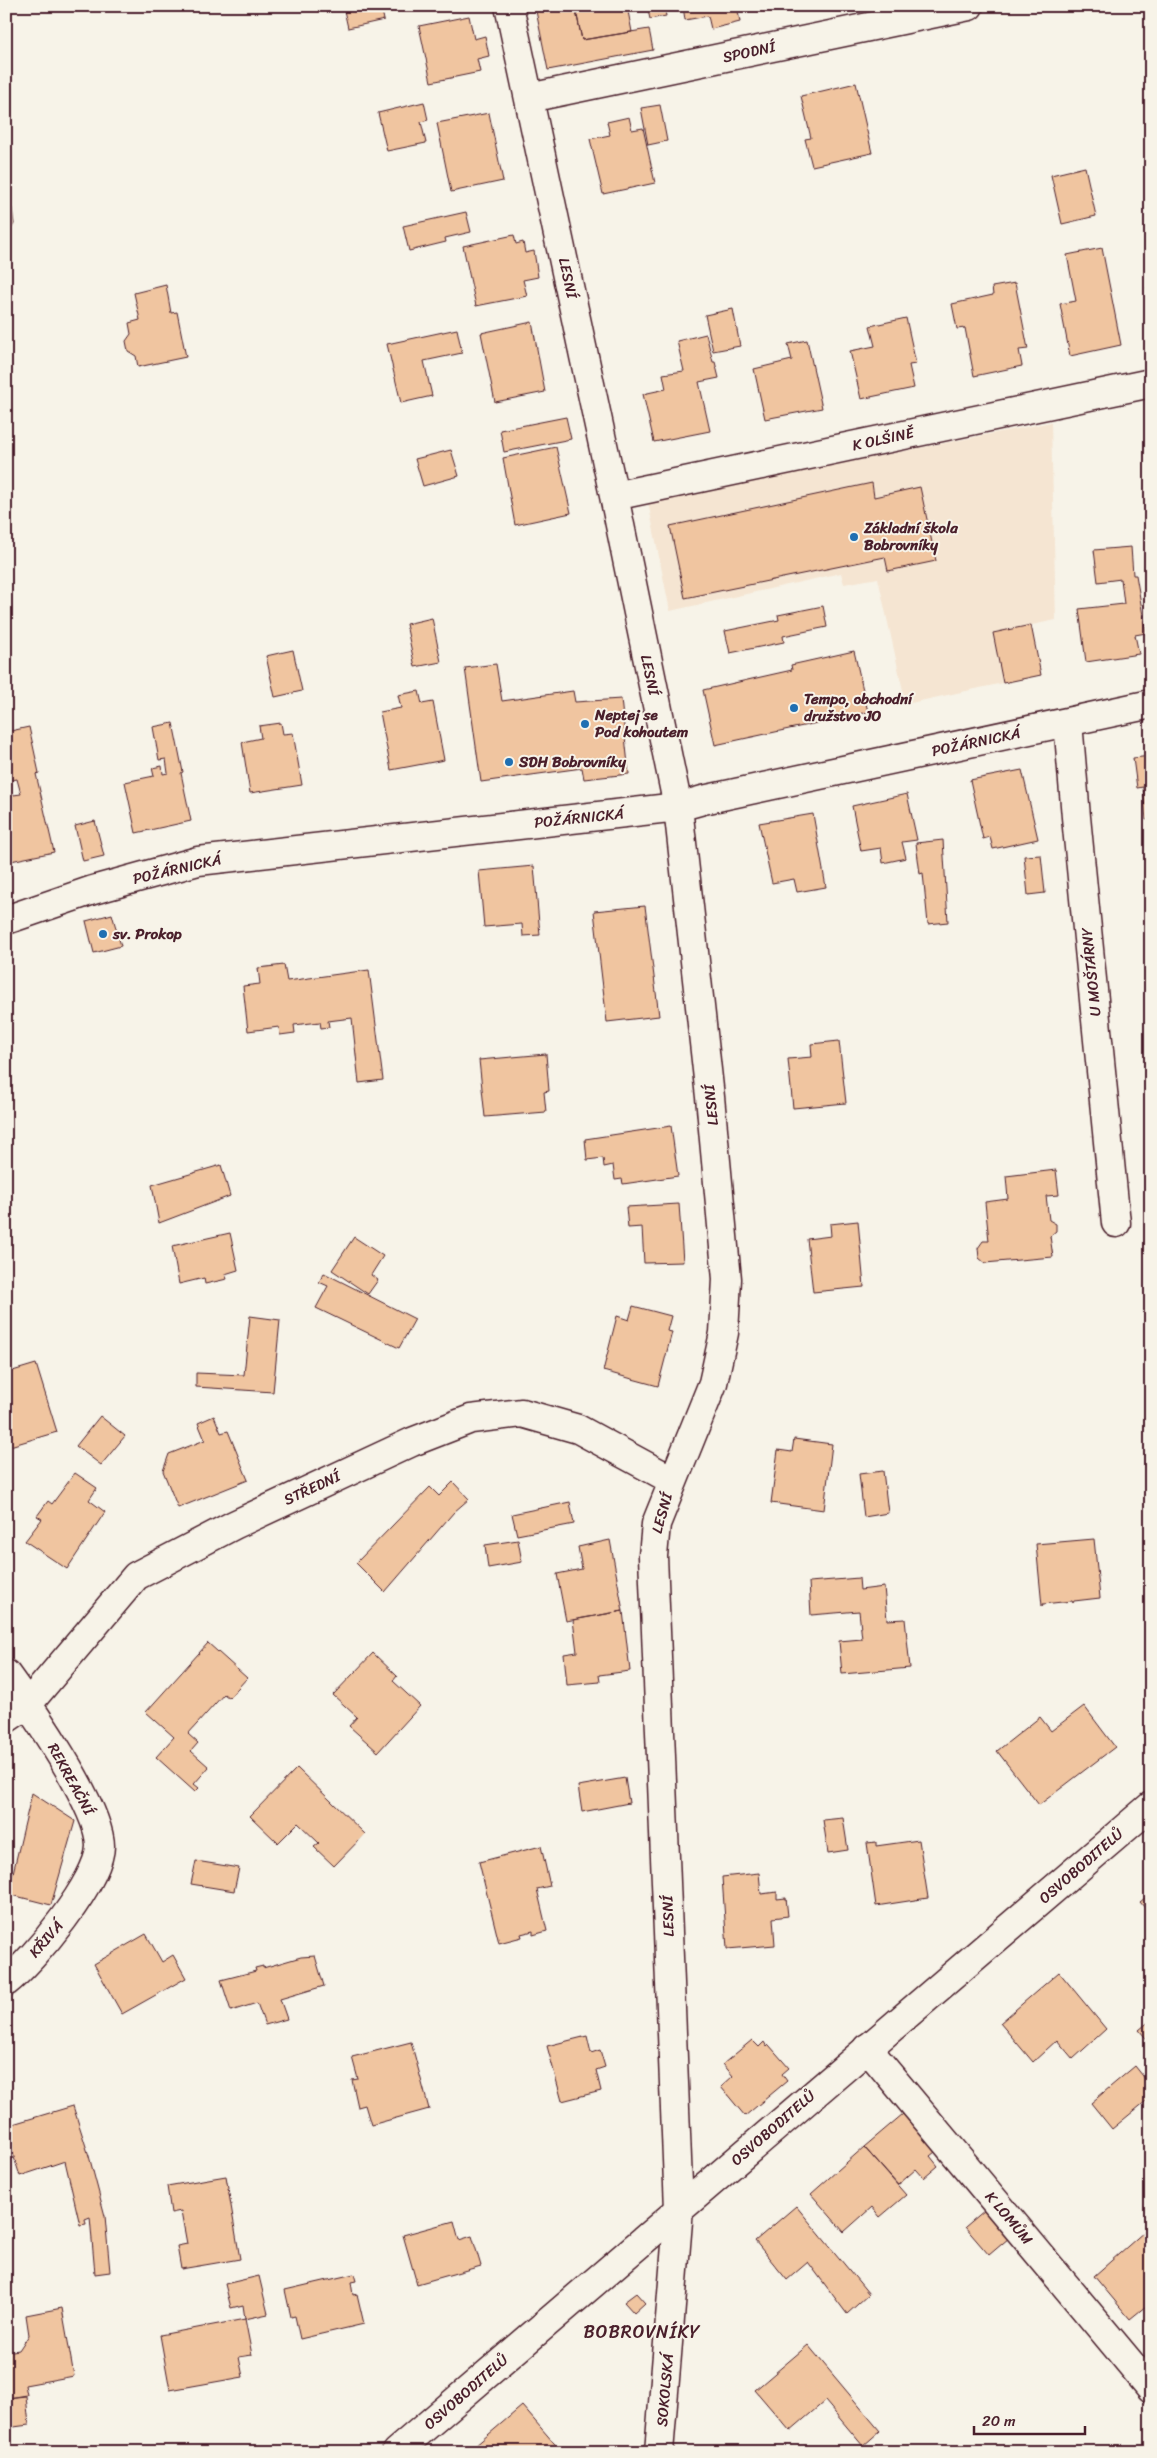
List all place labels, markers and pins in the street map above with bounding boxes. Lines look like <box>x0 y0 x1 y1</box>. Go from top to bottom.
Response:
place label: Základní škola Bobrovníky <box>863 515 958 558</box>
marker: Základní škola Bobrovníky <box>848 531 860 543</box>
place label: Tempo, obchodní družstvo JO <box>804 686 914 729</box>
place label: Neptej se Pod kohoutem <box>594 702 689 745</box>
marker: Tempo, obchodní družstvo JO <box>788 702 800 714</box>
marker: Neptej se Pod kohoutem <box>579 718 591 730</box>
place label: SDH Bobrovníky <box>518 749 626 775</box>
marker: SDH Bobrovníky <box>503 756 515 768</box>
place label: sv. Prokop <box>112 921 182 947</box>
marker: sv. Prokop <box>97 928 109 940</box>

